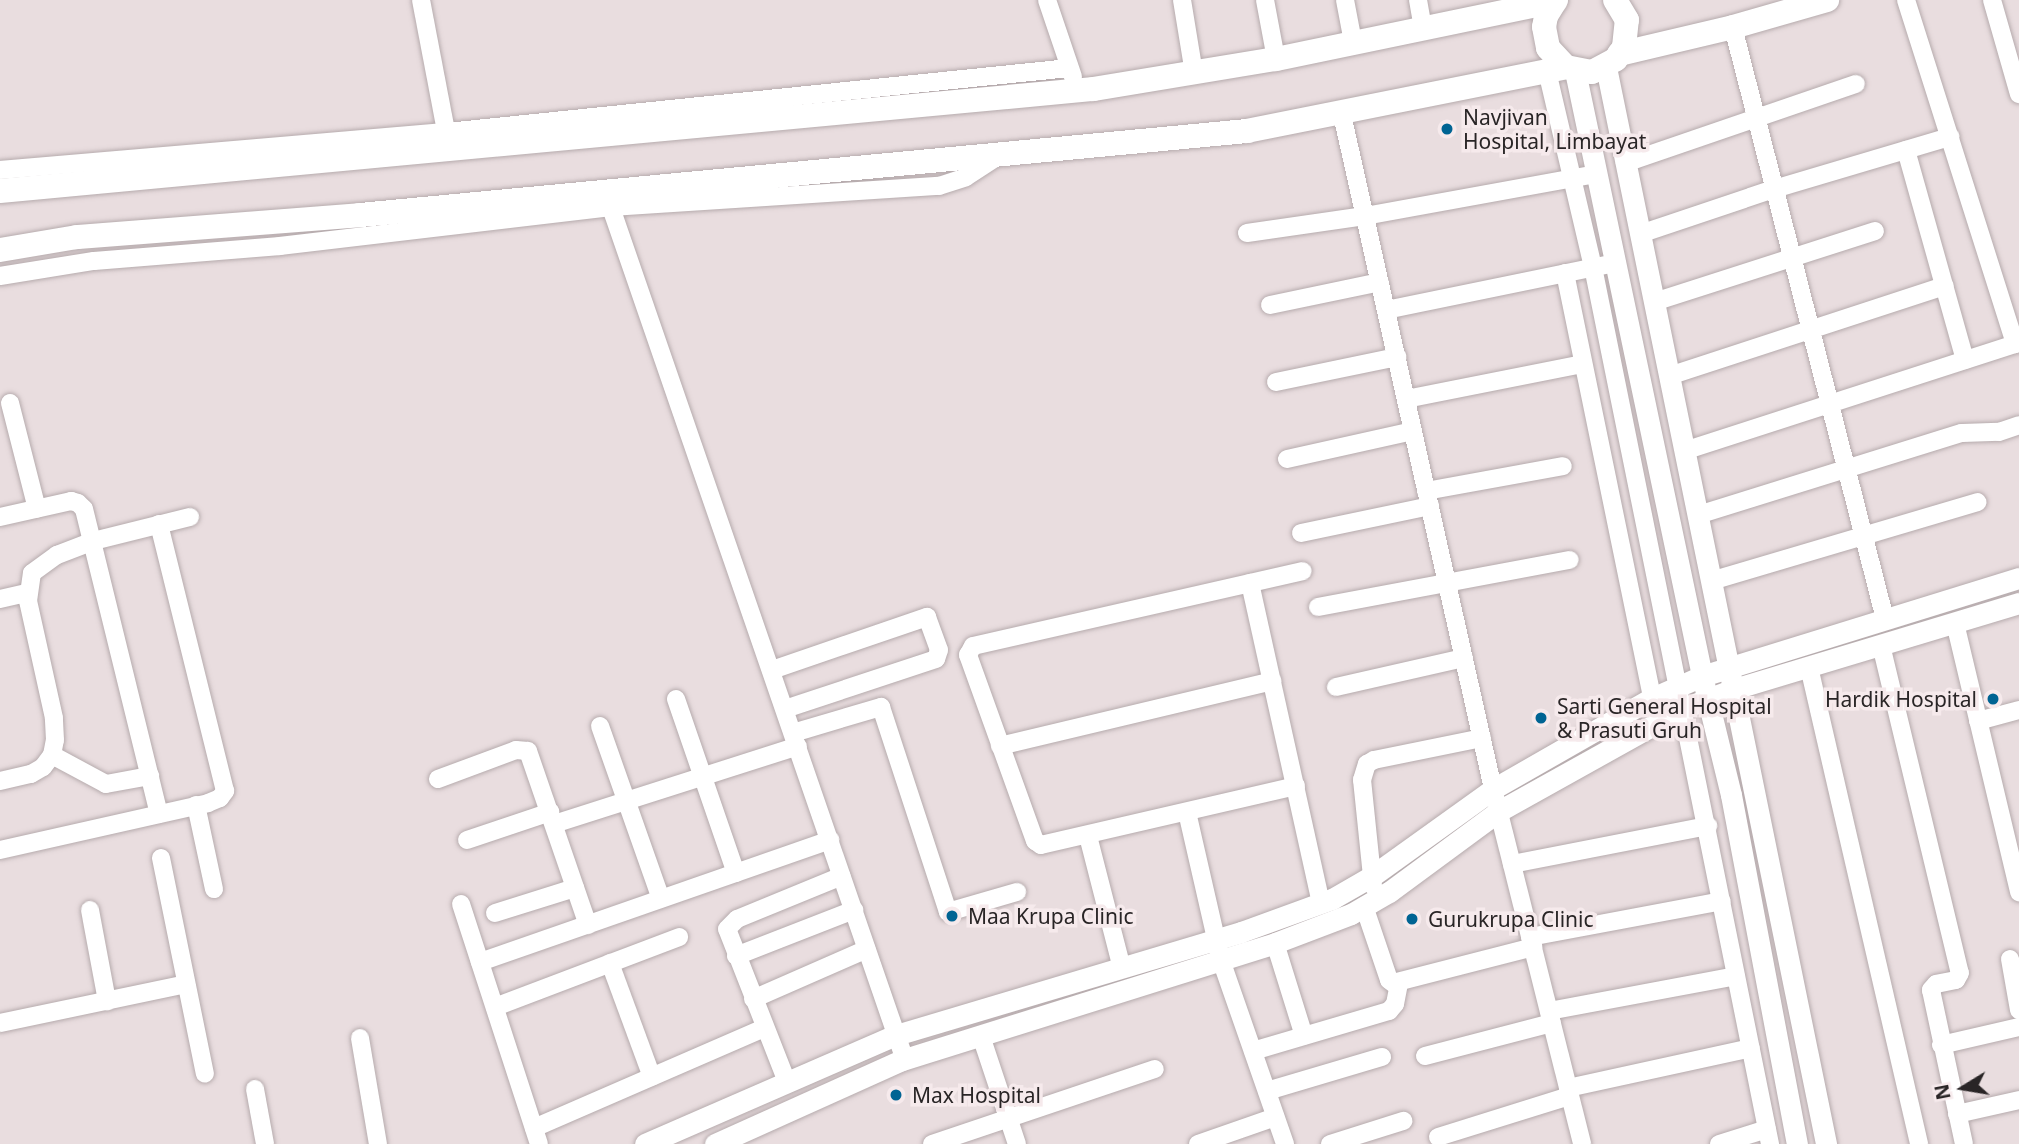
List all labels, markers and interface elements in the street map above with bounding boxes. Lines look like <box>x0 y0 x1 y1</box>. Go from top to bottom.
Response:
place label: Navjivan Hospital, Limbayat <box>1463 104 1646 154</box>
marker: Navjivan Hospital, Limbayat <box>1437 119 1457 139</box>
place label: Hardik Hospital <box>1825 686 1977 712</box>
marker: Hardik Hospital <box>1983 689 2003 709</box>
place label: Sarti General Hospital & Prasuti Gruh <box>1557 693 1772 743</box>
marker: Sarti General Hospital & Prasuti Gruh <box>1531 708 1551 728</box>
place label: Maa Krupa Clinic <box>968 903 1133 929</box>
marker: Maa Krupa Clinic <box>942 906 962 926</box>
place label: Gurukrupa Clinic <box>1428 906 1594 932</box>
marker: Gurukrupa Clinic <box>1402 909 1422 929</box>
north arrow <box>1928 1053 1998 1123</box>
place label: Max Hospital <box>912 1082 1041 1108</box>
text: N <box>1928 1082 1957 1102</box>
marker: Max Hospital <box>886 1085 906 1105</box>

